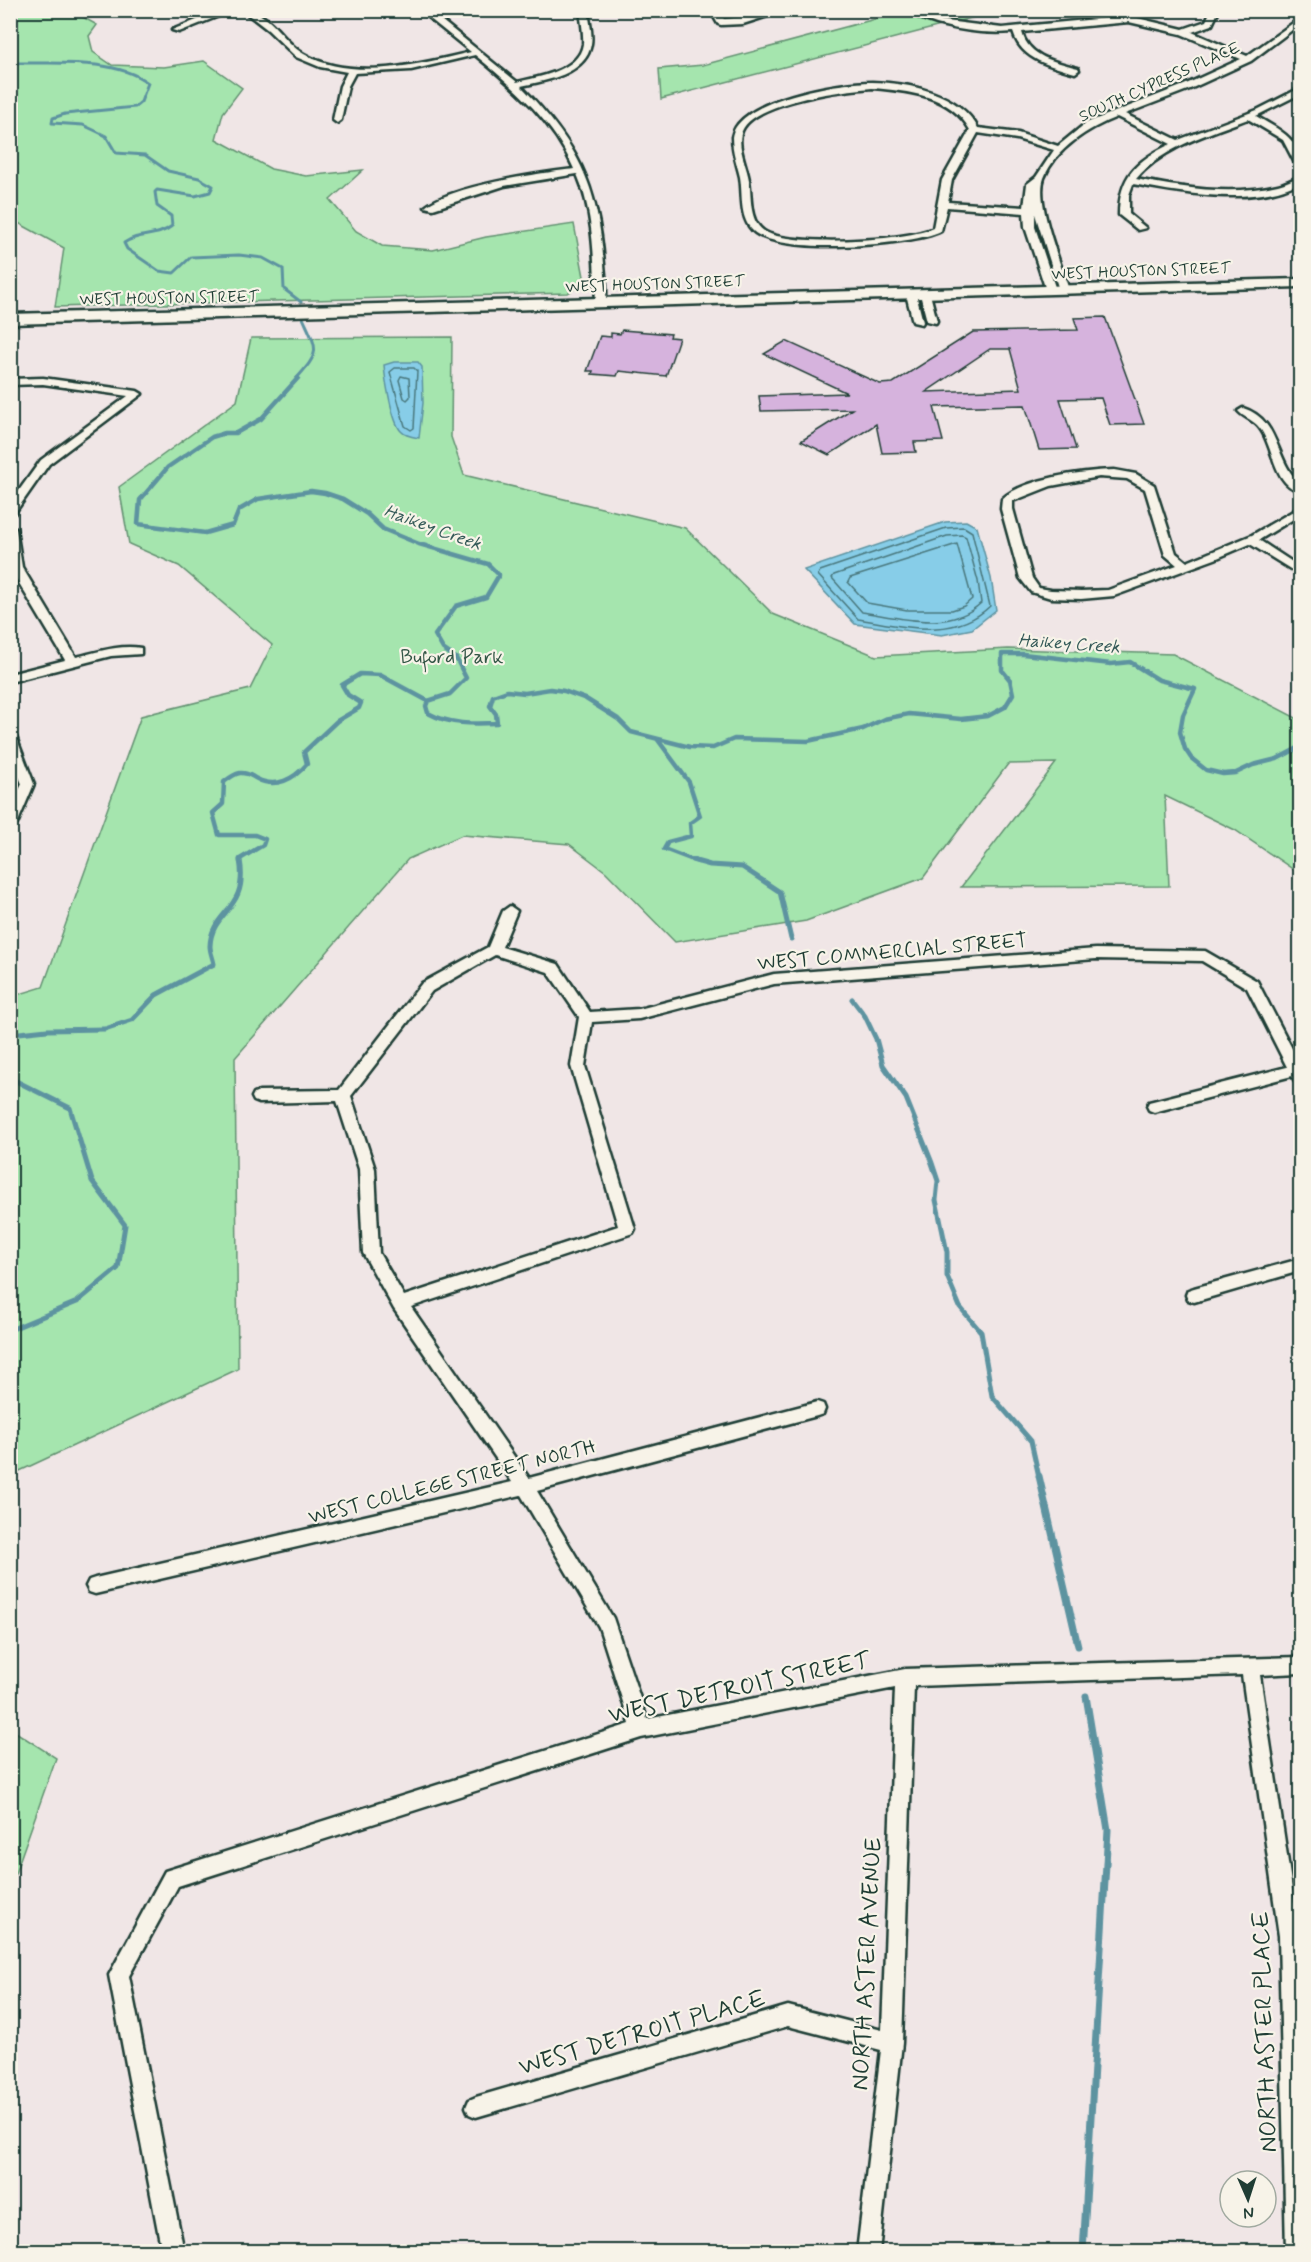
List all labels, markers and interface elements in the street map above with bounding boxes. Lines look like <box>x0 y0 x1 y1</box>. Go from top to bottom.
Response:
street label: SOUTH CYPRESS PLACE <box>1076 37 1243 127</box>
street label: WEST HOUSTON STREET <box>1051 258 1232 285</box>
street label: WEST HOUSTON STREET <box>565 271 746 298</box>
street label: WEST HOUSTON STREET <box>79 286 260 311</box>
water label: Haikey Creek <box>381 499 485 557</box>
water label: Haikey Creek <box>1017 628 1121 660</box>
park label: Buford Park <box>400 644 504 673</box>
street label: WEST COMMERCIAL STREET <box>756 927 1028 978</box>
street label: WEST COLLEGE STREET NORTH <box>306 1434 599 1531</box>
street label: WEST DETROIT STREET <box>606 1645 874 1731</box>
street label: NORTH ASTER AVENUE <box>845 1837 890 2091</box>
street label: NORTH ASTER PLACE <box>1246 1911 1285 2153</box>
street label: WEST DETROIT PLACE <box>515 1983 769 2084</box>
north arrow <box>1218 2169 1278 2229</box>
text: N <box>1243 2202 1255 2223</box>

